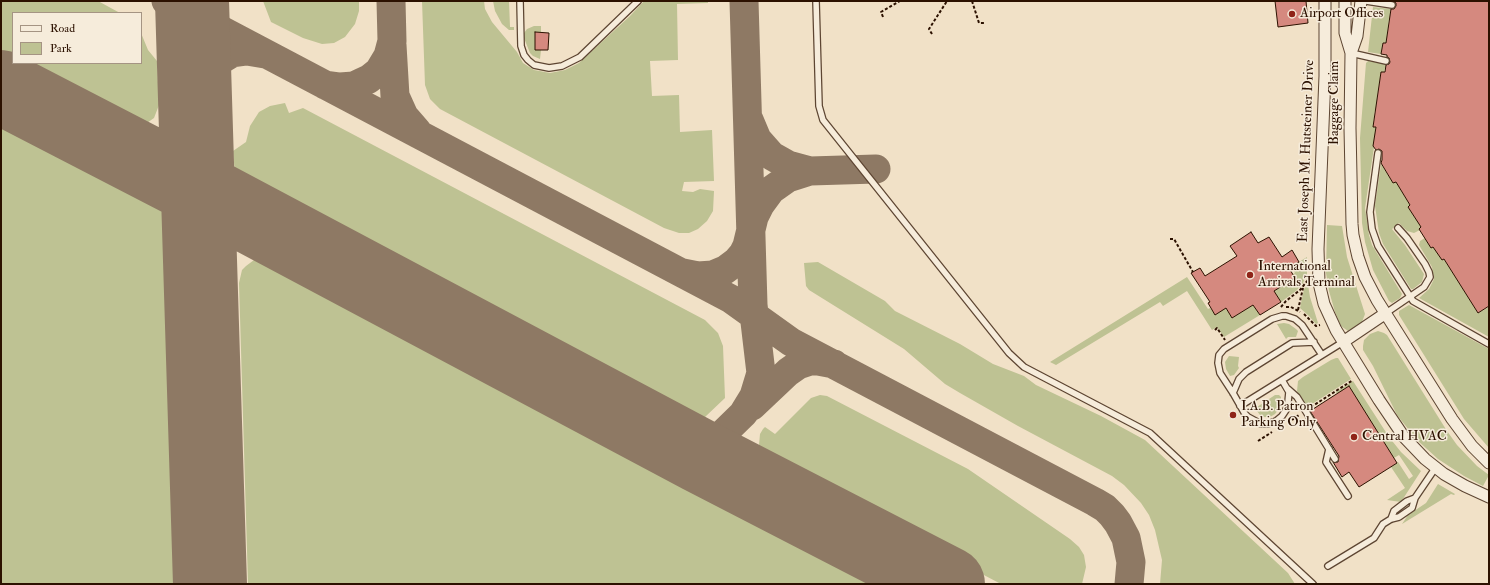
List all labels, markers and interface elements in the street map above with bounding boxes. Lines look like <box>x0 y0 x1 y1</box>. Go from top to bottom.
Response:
place label: Airport Offices <box>1300 6 1383 22</box>
marker: Airport Offices <box>1287 9 1297 19</box>
legend <box>12 12 142 64</box>
text: Road <box>50 21 75 36</box>
text: Park <box>50 41 72 56</box>
street label: East Joseph M. Hutsteiner Drive <box>1295 59 1319 243</box>
street label: Baggage Claim <box>1327 61 1343 145</box>
place label: International Arrivals Terminal <box>1258 259 1355 292</box>
marker: International Arrivals Terminal <box>1245 270 1255 280</box>
place label: I.A.B. Patron Parking Only <box>1241 399 1316 432</box>
marker: I.A.B. Patron Parking Only <box>1228 410 1238 420</box>
place label: Central HVAC <box>1362 429 1447 445</box>
marker: Central HVAC <box>1349 432 1359 442</box>

